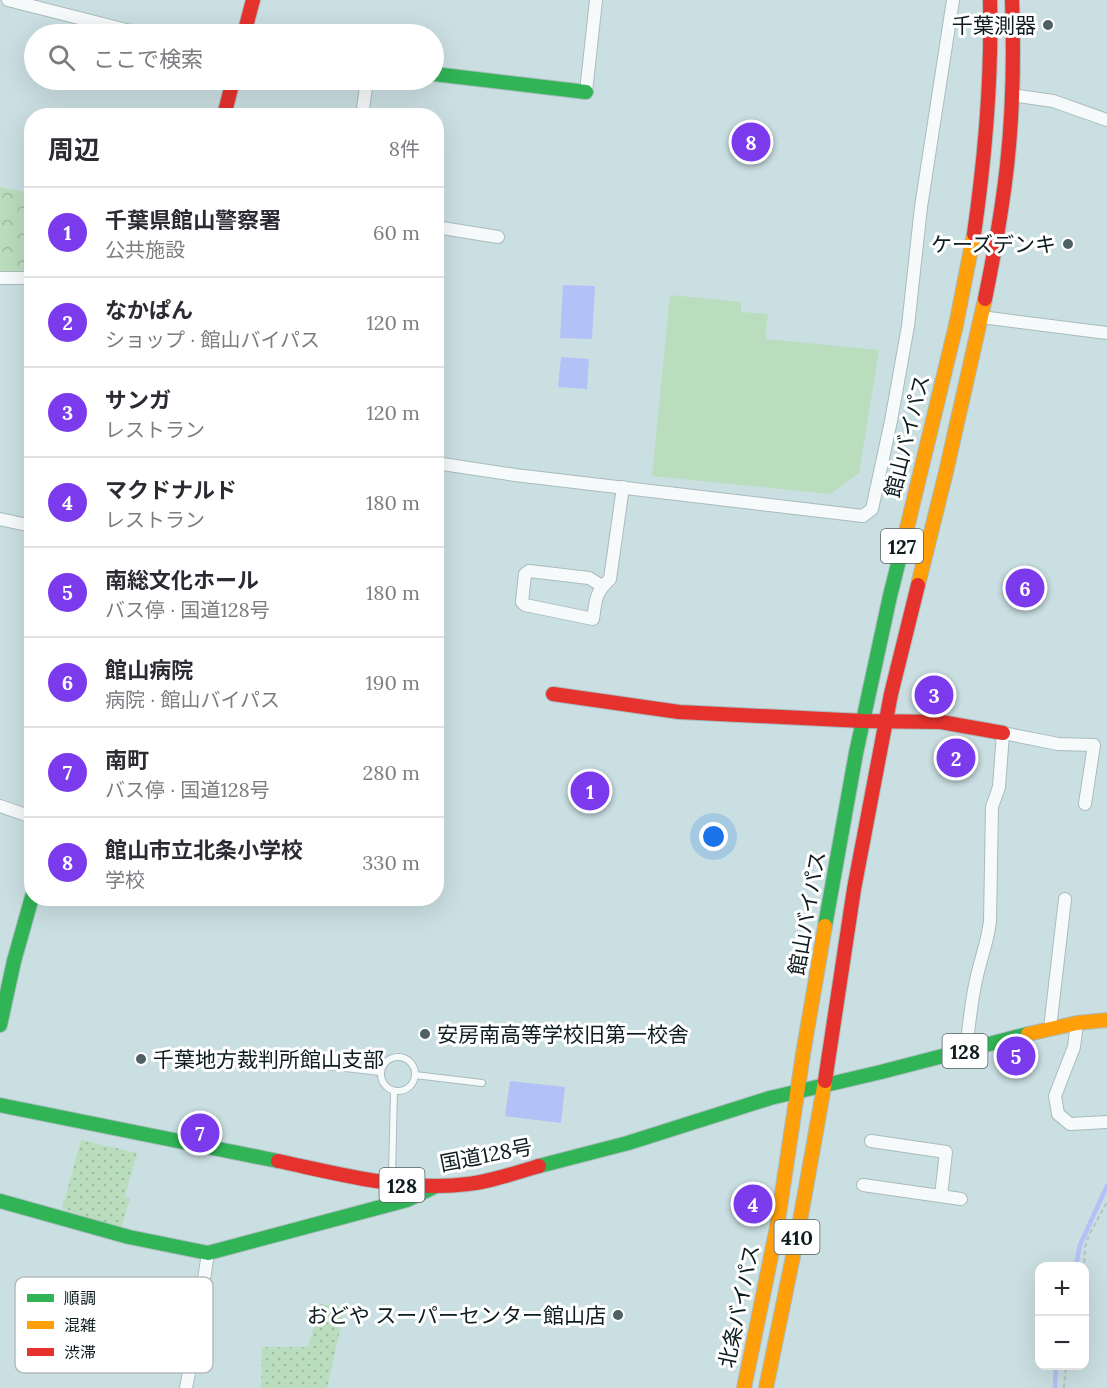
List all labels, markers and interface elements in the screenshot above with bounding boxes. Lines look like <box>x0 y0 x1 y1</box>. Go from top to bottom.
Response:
place label: 千葉測器 <box>952 12 1036 39</box>
marker: 千葉測器 <box>1041 18 1055 32</box>
search box <box>24 24 444 90</box>
icon: search <box>45 41 78 74</box>
text: ここで検索 <box>93 45 203 73</box>
pin: 8 <box>732 120 771 164</box>
text: 周辺 <box>48 133 100 166</box>
text: 8件 <box>389 136 420 161</box>
text: 千葉県館山警察署 <box>105 206 281 234</box>
text: 1 <box>63 220 72 245</box>
text: 60 m <box>373 220 420 245</box>
place label: ケーズデンキ <box>931 231 1056 258</box>
text: 公共施設 <box>105 237 185 262</box>
marker: ケーズデンキ <box>1061 237 1075 251</box>
text: なかぱん <box>105 296 193 324</box>
text: 2 <box>62 310 73 335</box>
text: 120 m <box>366 310 420 335</box>
text: ショップ · 館山バイパス <box>105 327 320 352</box>
street label: 館山バイパス <box>879 372 935 500</box>
text: サンガ <box>105 386 171 414</box>
text: 3 <box>62 400 73 425</box>
text: 120 m <box>366 400 420 425</box>
text: レストラン <box>105 417 205 442</box>
text: マクドナルド <box>105 476 237 504</box>
text: 4 <box>62 490 73 515</box>
text: 180 m <box>366 490 420 515</box>
text: レストラン <box>105 507 205 532</box>
road number: 127 <box>881 529 923 563</box>
text: 南総文化ホール <box>105 566 259 594</box>
pin: 6 <box>1006 566 1044 610</box>
text: 5 <box>62 580 73 605</box>
text: 180 m <box>366 580 420 605</box>
text: バス停 · 国道128号 <box>105 597 270 622</box>
text: 館山病院 <box>105 656 193 684</box>
text: 6 <box>62 670 73 695</box>
text: 190 m <box>366 670 420 695</box>
pin: 3 <box>914 672 954 718</box>
text: 病院 · 館山バイパス <box>105 687 280 712</box>
pin: 2 <box>936 736 976 780</box>
text: 南町 <box>105 746 149 774</box>
text: 7 <box>63 760 72 785</box>
text: 280 m <box>362 760 420 785</box>
pin: 1 <box>570 768 610 814</box>
text: バス停 · 国道128号 <box>105 777 270 802</box>
your location <box>699 822 728 851</box>
text: 館山市立北条小学校 <box>105 836 303 864</box>
street label: 館山バイパス <box>783 849 831 977</box>
text: 8 <box>62 850 73 875</box>
text: 330 m <box>362 850 420 875</box>
text: 学校 <box>105 867 145 892</box>
place label: 安房南高等学校旧第一校舎 <box>437 1021 689 1048</box>
marker: 安房南高等学校旧第一校舎 <box>418 1027 432 1041</box>
road number: 128 <box>942 1034 988 1068</box>
pin: 5 <box>996 1034 1036 1078</box>
place label: 千葉地方裁判所館山支部 <box>153 1046 384 1073</box>
marker: 千葉地方裁判所館山支部 <box>134 1052 148 1066</box>
pin: 7 <box>180 1110 220 1156</box>
street label: 国道128号 <box>437 1133 535 1177</box>
road number: 128 <box>380 1168 424 1202</box>
pin: 4 <box>734 1182 772 1226</box>
road number: 410 <box>774 1220 820 1254</box>
street label: 北条バイパス <box>713 1242 765 1370</box>
map controls <box>1035 1262 1089 1370</box>
button: + <box>1035 1262 1089 1316</box>
legend <box>15 1277 213 1373</box>
text: 順調 <box>64 1288 96 1308</box>
place label: おどや スーパーセンター館山店 <box>307 1302 606 1329</box>
marker: おどや スーパーセンター館山店 <box>611 1308 625 1322</box>
text: 混雑 <box>64 1315 96 1335</box>
button: − <box>1035 1316 1089 1370</box>
text: 渋滞 <box>64 1342 96 1362</box>

